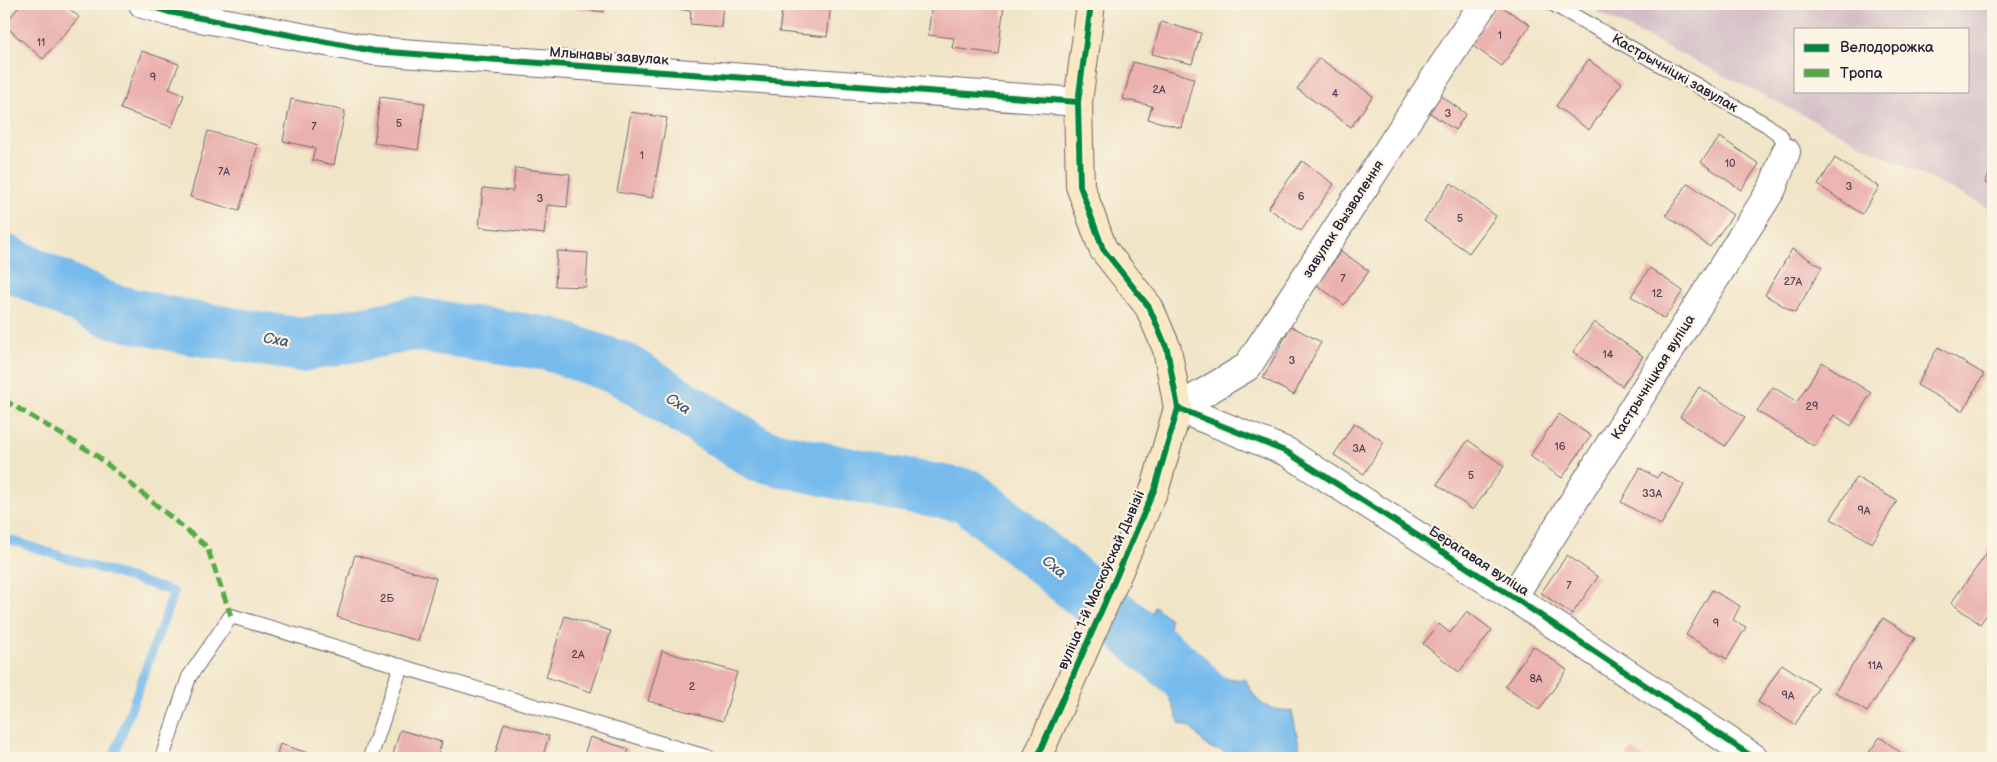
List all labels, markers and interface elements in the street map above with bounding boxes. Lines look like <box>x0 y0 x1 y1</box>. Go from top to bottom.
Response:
legend <box>1794 28 1970 92</box>
house number: 1 <box>1498 29 1502 42</box>
street label: Кастрычніцкі завулак <box>1609 30 1741 116</box>
house number: 11 <box>37 36 45 49</box>
text: Велодорожка <box>1840 38 1934 57</box>
street label: Млынавы завулак <box>549 43 670 69</box>
text: Тропа <box>1840 64 1883 83</box>
house number: 9 <box>150 71 156 84</box>
house number: 2А <box>1152 83 1166 96</box>
house number: 4 <box>1332 87 1339 100</box>
house number: 3 <box>1445 107 1452 120</box>
house number: 5 <box>396 117 402 130</box>
house number: 7 <box>311 120 317 133</box>
house number: 1 <box>640 149 644 162</box>
street label: завулак Вызвалення <box>1299 157 1388 281</box>
house number: 10 <box>1725 157 1736 170</box>
house number: 7А <box>218 165 230 178</box>
house number: 3 <box>1846 180 1853 193</box>
house number: 6 <box>1298 190 1305 203</box>
house number: 3 <box>537 192 544 205</box>
house number: 5 <box>1457 212 1463 225</box>
house number: 7 <box>1340 272 1346 285</box>
house number: 27А <box>1784 275 1803 288</box>
house number: 12 <box>1652 287 1663 300</box>
street label: Кастрычніцкая вуліца <box>1608 311 1699 443</box>
water label: Сха <box>262 328 290 352</box>
house number: 14 <box>1603 348 1614 361</box>
house number: 3 <box>1289 354 1296 367</box>
water label: Сха <box>662 389 694 419</box>
house number: 29 <box>1806 400 1818 413</box>
house number: 16 <box>1555 440 1566 453</box>
house number: 3А <box>1352 442 1366 455</box>
house number: 5 <box>1468 469 1474 482</box>
house number: 33А <box>1642 487 1662 500</box>
street label: вуліца 1-й Маскоўскай Дывізіі <box>1054 488 1148 672</box>
house number: 9А <box>1857 504 1871 517</box>
street label: Берагавая вуліца <box>1426 522 1533 600</box>
water label: Сха <box>1038 551 1070 583</box>
house number: 7 <box>1566 579 1572 592</box>
house number: 2Б <box>380 592 394 605</box>
house number: 9 <box>1713 617 1719 630</box>
house number: 2А <box>571 648 585 661</box>
house number: 11А <box>1867 659 1883 672</box>
house number: 8А <box>1529 672 1543 685</box>
house number: 2 <box>689 680 696 693</box>
house number: 9А <box>1781 689 1795 702</box>

